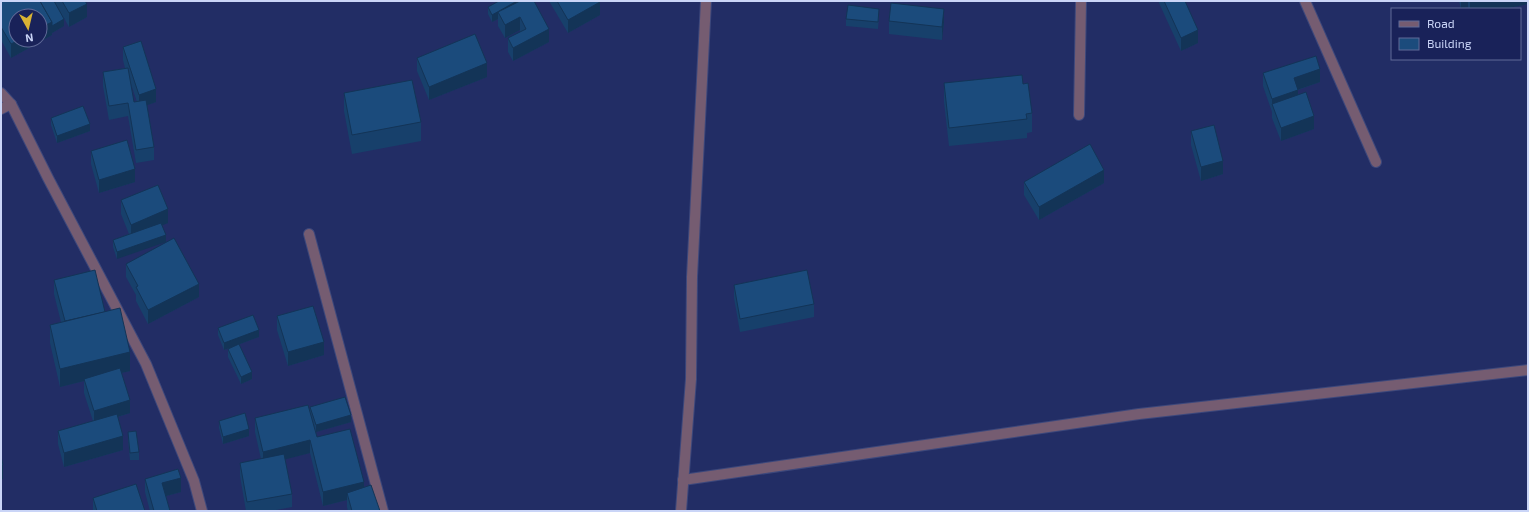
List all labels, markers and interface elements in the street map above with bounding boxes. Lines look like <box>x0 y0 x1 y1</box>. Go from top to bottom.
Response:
north arrow <box>8 8 48 48</box>
legend <box>1391 8 1521 60</box>
text: Road <box>1427 16 1455 30</box>
text: N <box>25 31 34 45</box>
text: Building <box>1427 36 1472 50</box>

